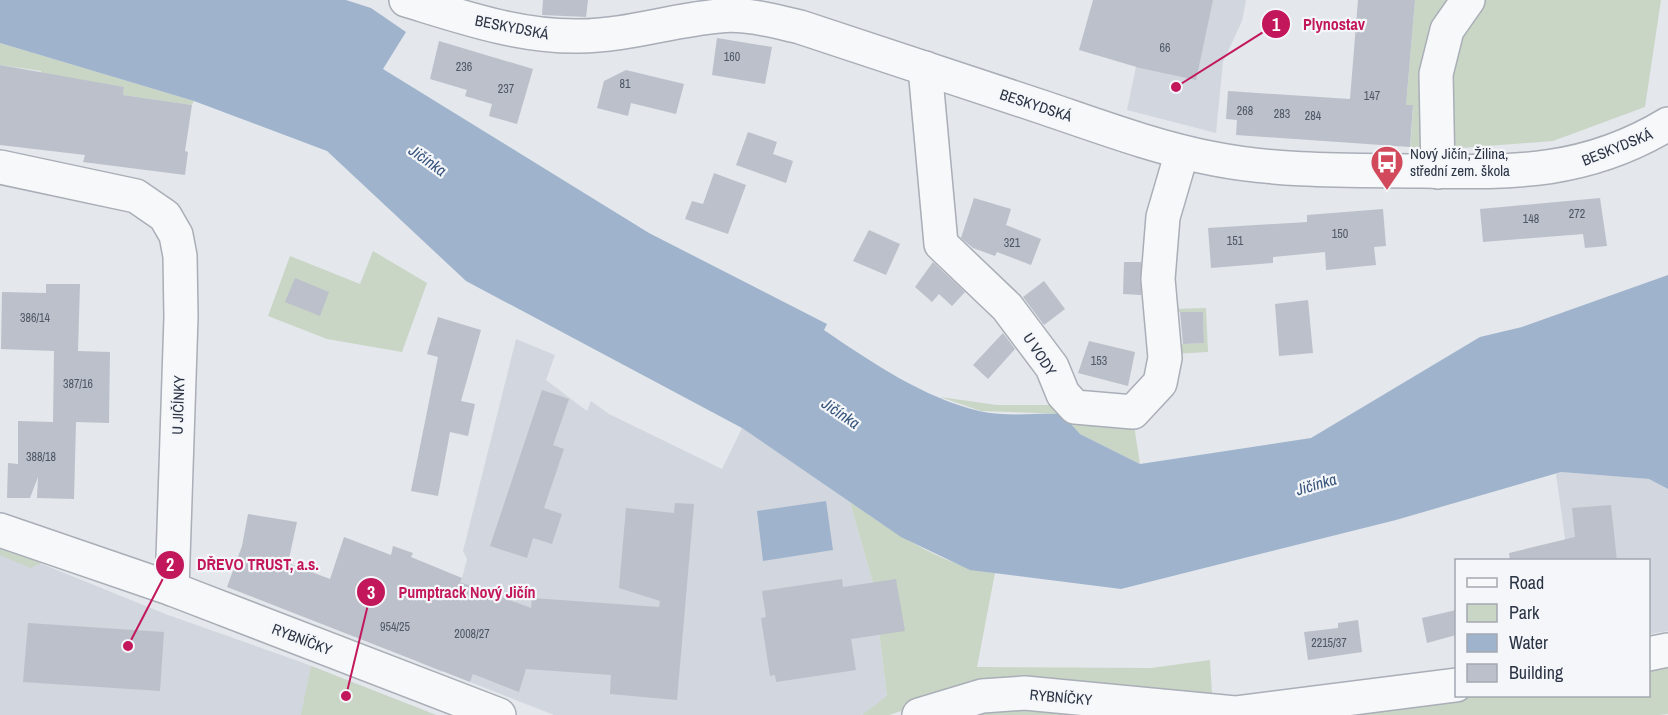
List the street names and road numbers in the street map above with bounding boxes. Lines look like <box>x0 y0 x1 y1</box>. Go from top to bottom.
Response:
street label: BESKYDSKÁ <box>473 10 551 45</box>
street label: BESKYDSKÁ <box>997 83 1075 127</box>
street label: BESKYDSKÁ <box>1579 123 1656 171</box>
street label: U VODY <box>1018 329 1062 380</box>
street label: U JIČÍNKY <box>166 374 190 435</box>
street label: RYBNÍČKY <box>269 618 336 660</box>
street label: RYBNÍČKY <box>1029 684 1094 710</box>

